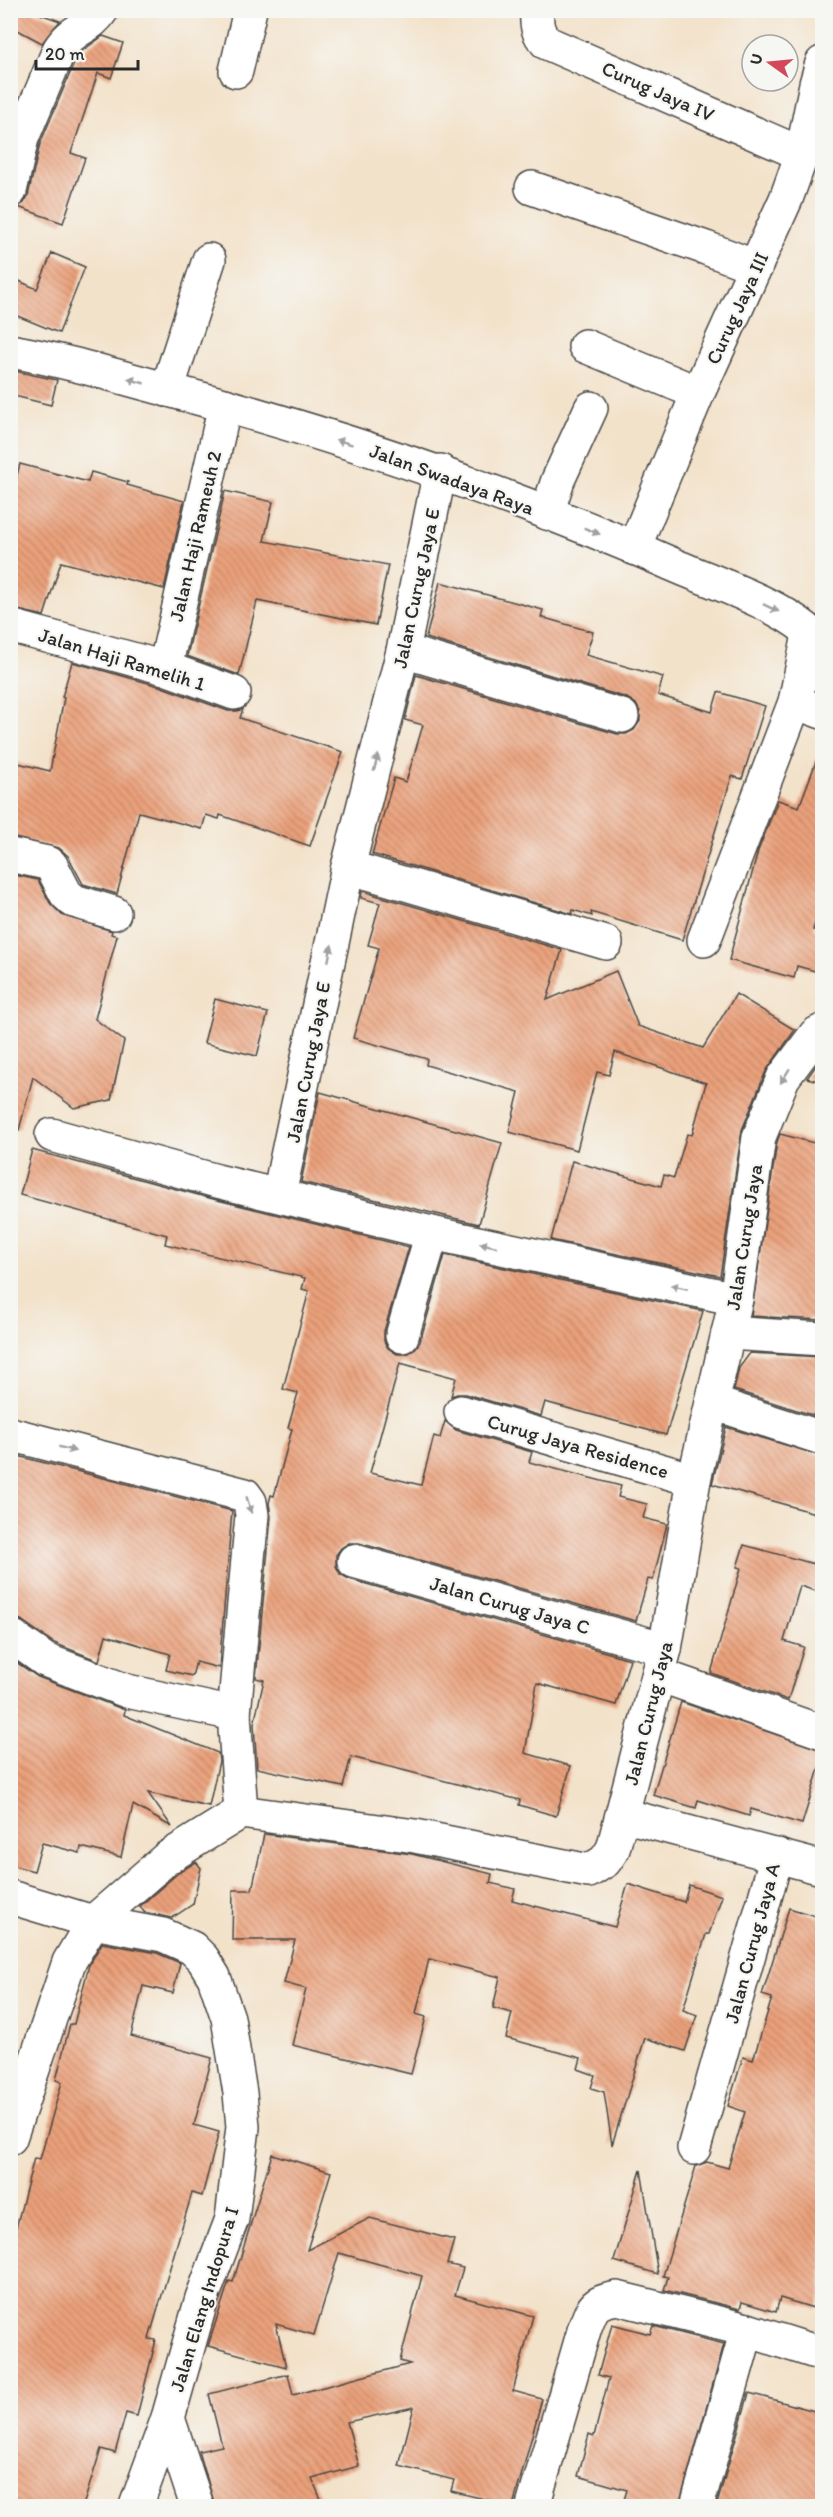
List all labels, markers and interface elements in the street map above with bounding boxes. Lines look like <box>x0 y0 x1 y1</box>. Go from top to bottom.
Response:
scale bar <box>36 33 138 71</box>
north arrow <box>740 33 800 93</box>
text: 20 m <box>45 43 85 65</box>
text: U <box>745 52 767 67</box>
street label: Curug Jaya IV <box>598 56 718 127</box>
street label: Curug Jaya III <box>700 248 774 368</box>
one-way arrow <box>127 376 145 385</box>
one-way arrow <box>335 436 353 446</box>
street label: Jalan Swadaya Raya <box>367 438 538 520</box>
street label: Jalan Haji Rameuh 2 <box>164 448 226 624</box>
street label: Jalan Curug Jaya E <box>387 506 445 670</box>
one-way arrow <box>583 527 601 536</box>
one-way arrow <box>762 604 779 613</box>
street label: Jalan Haji Ramelih 1 <box>36 622 208 696</box>
one-way arrow <box>372 754 381 772</box>
one-way arrow <box>326 943 335 962</box>
street label: Jalan Curug Jaya E <box>281 980 335 1144</box>
one-way arrow <box>780 1067 791 1084</box>
street label: Jalan Curug Jaya <box>721 1162 767 1312</box>
one-way arrow <box>479 1240 498 1249</box>
one-way arrow <box>670 1281 688 1291</box>
street label: Curug Jaya Residence <box>485 1409 671 1483</box>
one-way arrow <box>58 1445 76 1454</box>
one-way arrow <box>245 1497 254 1515</box>
street label: Jalan Curug Jaya C <box>427 1571 593 1639</box>
street label: Jalan Curug Jaya <box>619 1638 678 1787</box>
street label: Jalan Curug Jaya A <box>719 1860 785 2026</box>
street label: Jalan Elang Indopura I <box>164 2204 244 2394</box>

